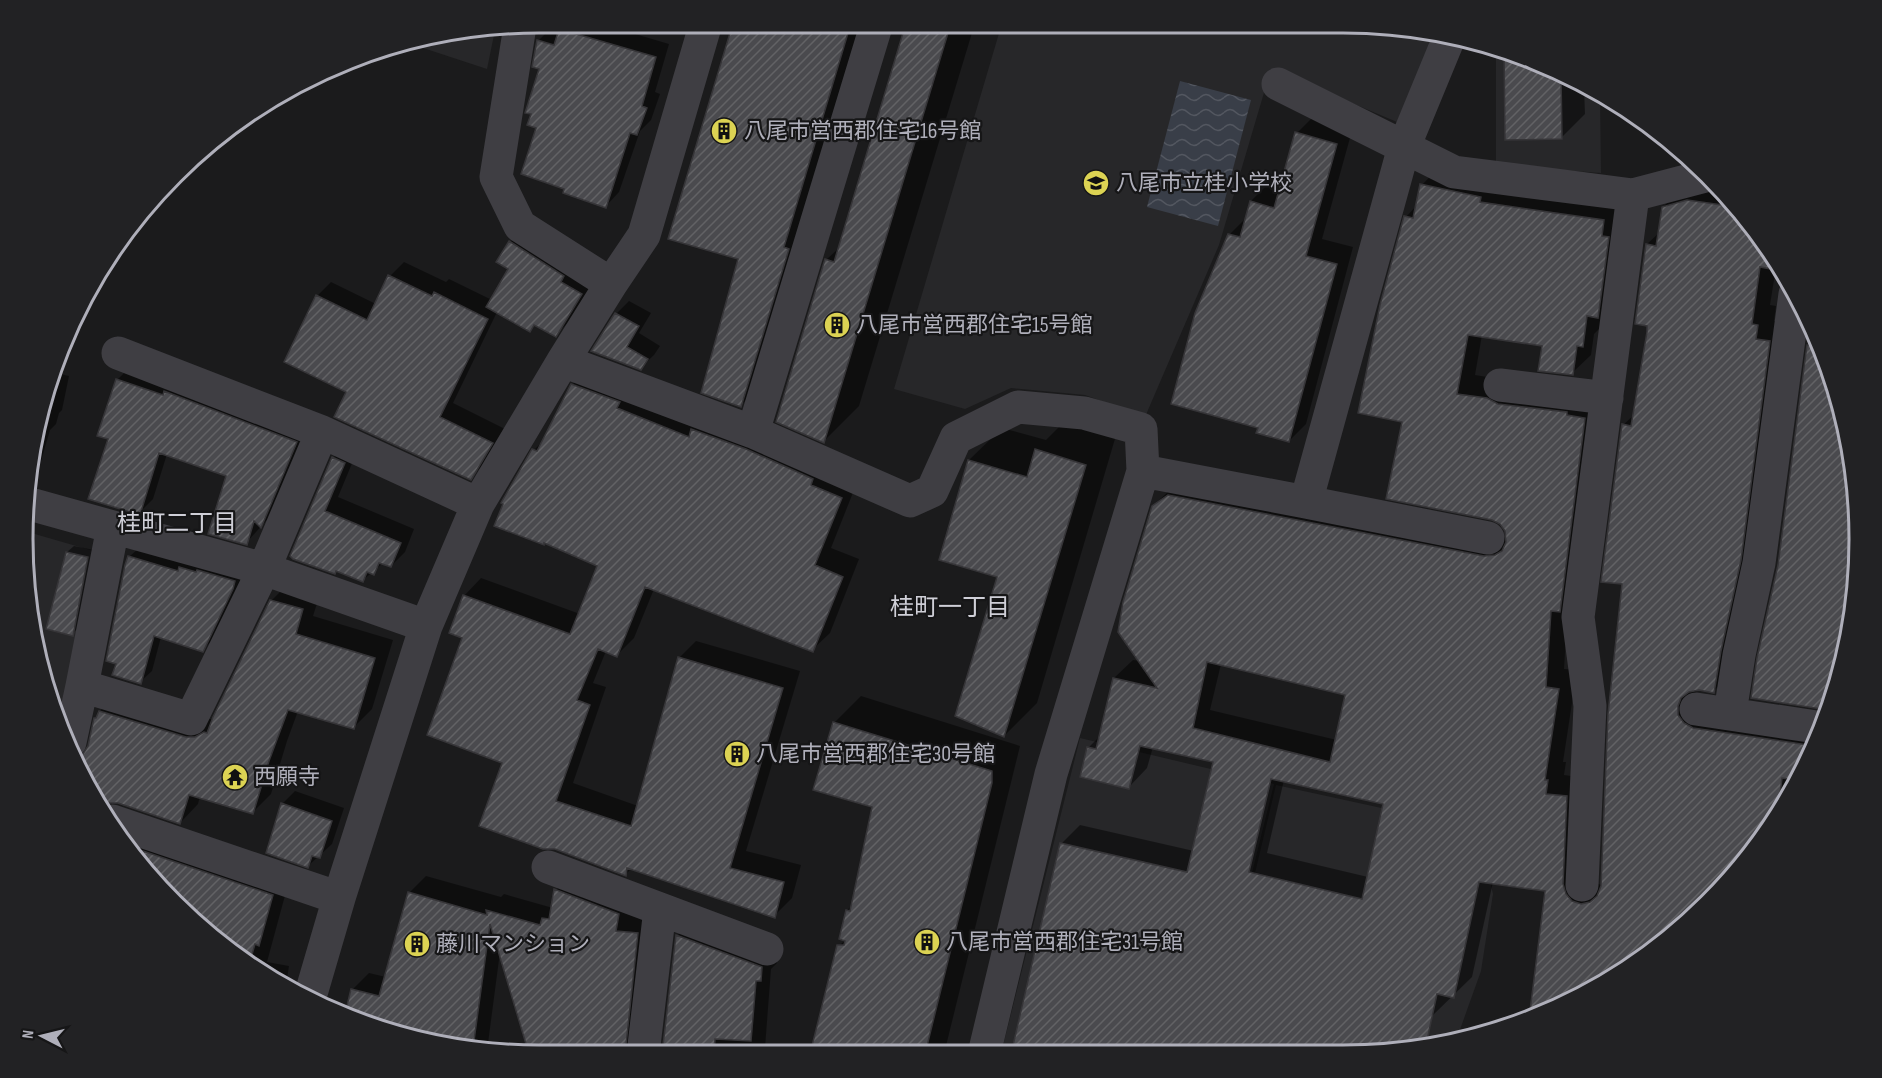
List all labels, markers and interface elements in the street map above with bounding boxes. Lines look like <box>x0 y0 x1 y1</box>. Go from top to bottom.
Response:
building icon: 八尾市営西郡住宅16号館 <box>709 116 739 146</box>
place label: 八尾市営西郡住宅16号館 <box>744 118 981 145</box>
school or university icon: 八尾市立桂小学校 <box>1081 168 1111 198</box>
place label: 八尾市立桂小学校 <box>1116 170 1292 197</box>
building icon: 八尾市営西郡住宅15号館 <box>822 310 852 340</box>
place label: 八尾市営西郡住宅15号館 <box>856 312 1093 339</box>
district label: 桂町二丁目 <box>117 509 237 538</box>
district label: 桂町一丁目 <box>890 593 1010 622</box>
building icon: 八尾市営西郡住宅30号館 <box>722 739 752 769</box>
place label: 八尾市営西郡住宅30号館 <box>756 741 995 768</box>
temple icon: 西願寺 <box>220 762 250 792</box>
place label: 西願寺 <box>254 764 320 791</box>
building icon: 八尾市営西郡住宅31号館 <box>912 927 942 957</box>
building icon: 藤川マンション <box>402 929 432 959</box>
place label: 八尾市営西郡住宅31号館 <box>946 929 1183 956</box>
place label: 藤川マンション <box>436 931 590 958</box>
north arrow <box>12 1006 72 1066</box>
text: N <box>19 1029 39 1040</box>

